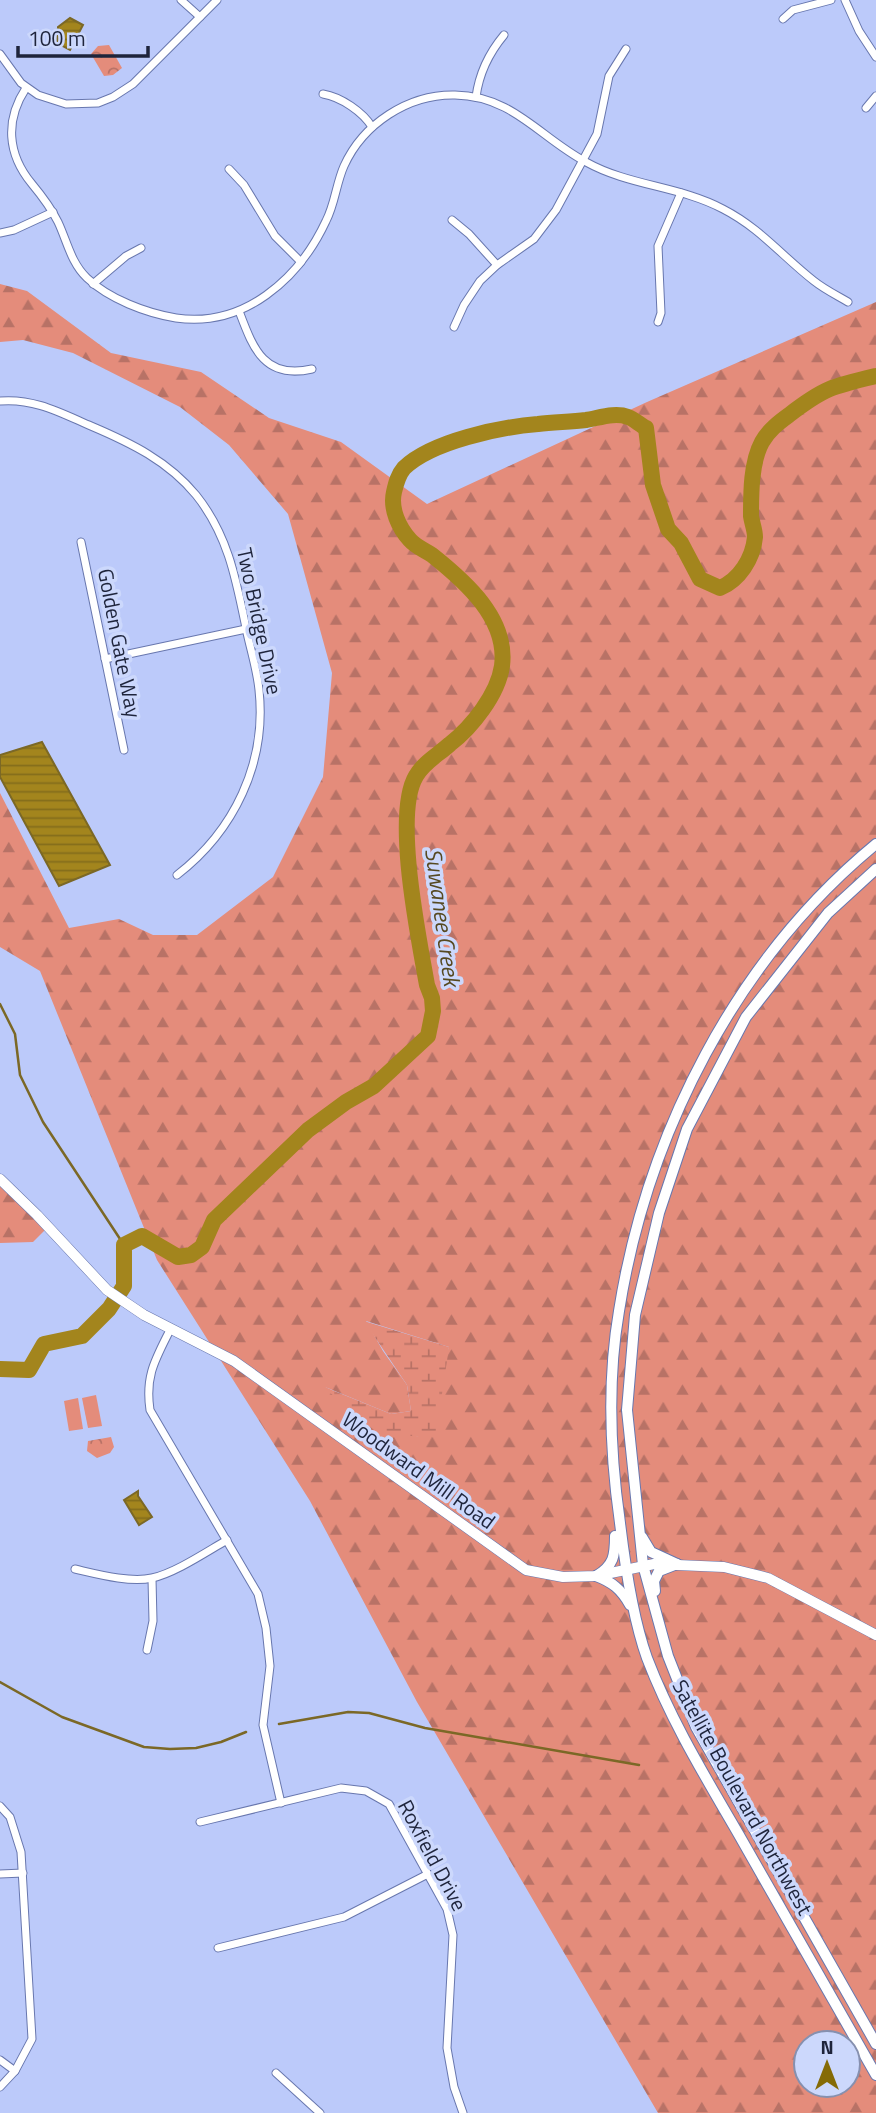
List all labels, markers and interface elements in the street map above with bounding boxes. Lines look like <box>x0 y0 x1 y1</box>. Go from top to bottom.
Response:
scale bar <box>18 14 147 58</box>
text: 100 m <box>28 22 85 54</box>
street label: Two Bridge Drive <box>229 545 291 697</box>
street label: Golden Gate Way <box>90 566 150 720</box>
water label: Suwanee Creek <box>416 846 470 991</box>
street label: Woodward Mill Road <box>336 1403 502 1537</box>
street label: Satellite Boulevard Northwest <box>665 1673 822 1921</box>
street label: Roxfield Drive <box>390 1794 476 1916</box>
north arrow <box>792 2029 862 2099</box>
text: N <box>820 2032 834 2061</box>

